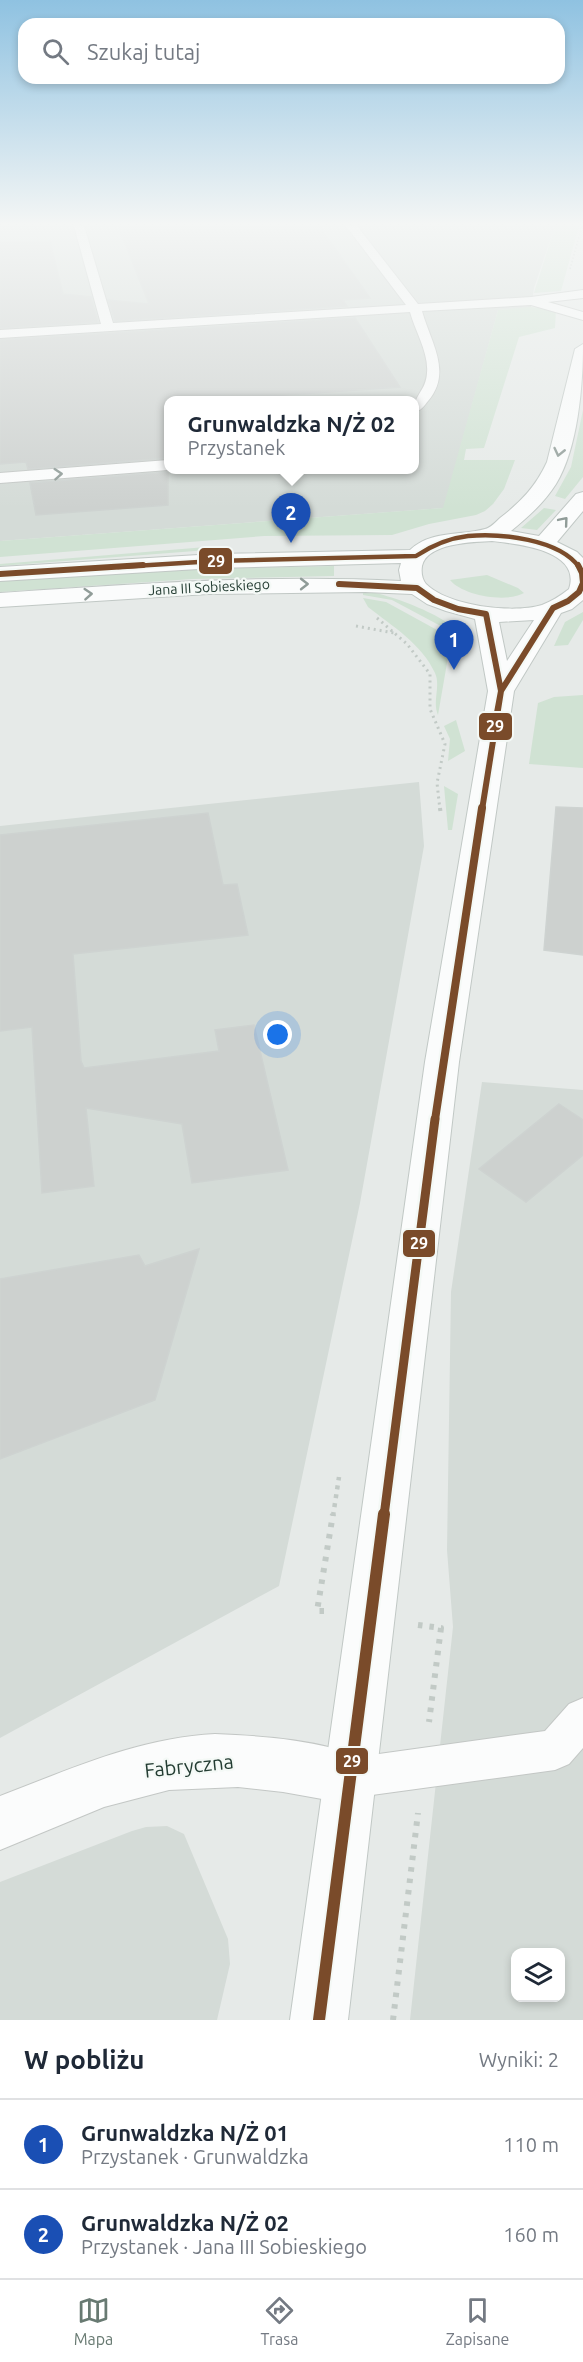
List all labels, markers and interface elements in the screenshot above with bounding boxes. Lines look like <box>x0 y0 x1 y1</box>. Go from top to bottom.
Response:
search box <box>18 18 565 84</box>
icon: search <box>39 35 72 68</box>
text: Szukaj tutaj <box>87 39 200 64</box>
popup <box>164 396 419 474</box>
text: Grunwaldzka N/Ż 02 <box>188 411 395 436</box>
text: Przystanek <box>188 436 285 459</box>
one-way arrow <box>554 447 567 457</box>
one-way arrow <box>54 467 63 480</box>
pin: 2 <box>272 494 310 543</box>
one-way arrow <box>556 517 567 528</box>
line badge: 29 <box>198 547 233 575</box>
text: 29 <box>207 552 225 570</box>
street label: Jana III Sobieskiego <box>148 576 270 598</box>
one-way arrow <box>299 578 308 590</box>
one-way arrow <box>83 587 92 600</box>
pin: 1 <box>434 620 474 670</box>
line badge: 29 <box>478 712 513 741</box>
text: 29 <box>486 717 504 735</box>
your location <box>263 1020 292 1049</box>
line badge: 29 <box>402 1229 436 1258</box>
text: 29 <box>410 1234 428 1252</box>
line badge: 29 <box>335 1747 369 1775</box>
street label: Fabryczna <box>143 1749 235 1782</box>
text: 29 <box>343 1752 361 1770</box>
map controls <box>511 1948 565 2002</box>
button: layers <box>511 1948 565 2002</box>
text: W pobliżu <box>24 2045 145 2074</box>
text: Wyniki: 2 <box>479 2048 559 2071</box>
text: Grunwaldzka N/Ż 01 <box>81 2120 289 2145</box>
text: 1 <box>38 2133 49 2156</box>
text: 110 m <box>503 2133 559 2156</box>
text: Przystanek · Grunwaldzka <box>81 2145 309 2168</box>
text: Grunwaldzka N/Ż 02 <box>81 2210 289 2235</box>
text: 2 <box>38 2223 49 2246</box>
text: 160 m <box>503 2223 559 2246</box>
text: Przystanek · Jana III Sobieskiego <box>81 2235 367 2258</box>
tab: Mapa <box>74 2294 113 2348</box>
tab: Trasa <box>261 2294 298 2348</box>
tab: Zapisane <box>446 2294 509 2348</box>

